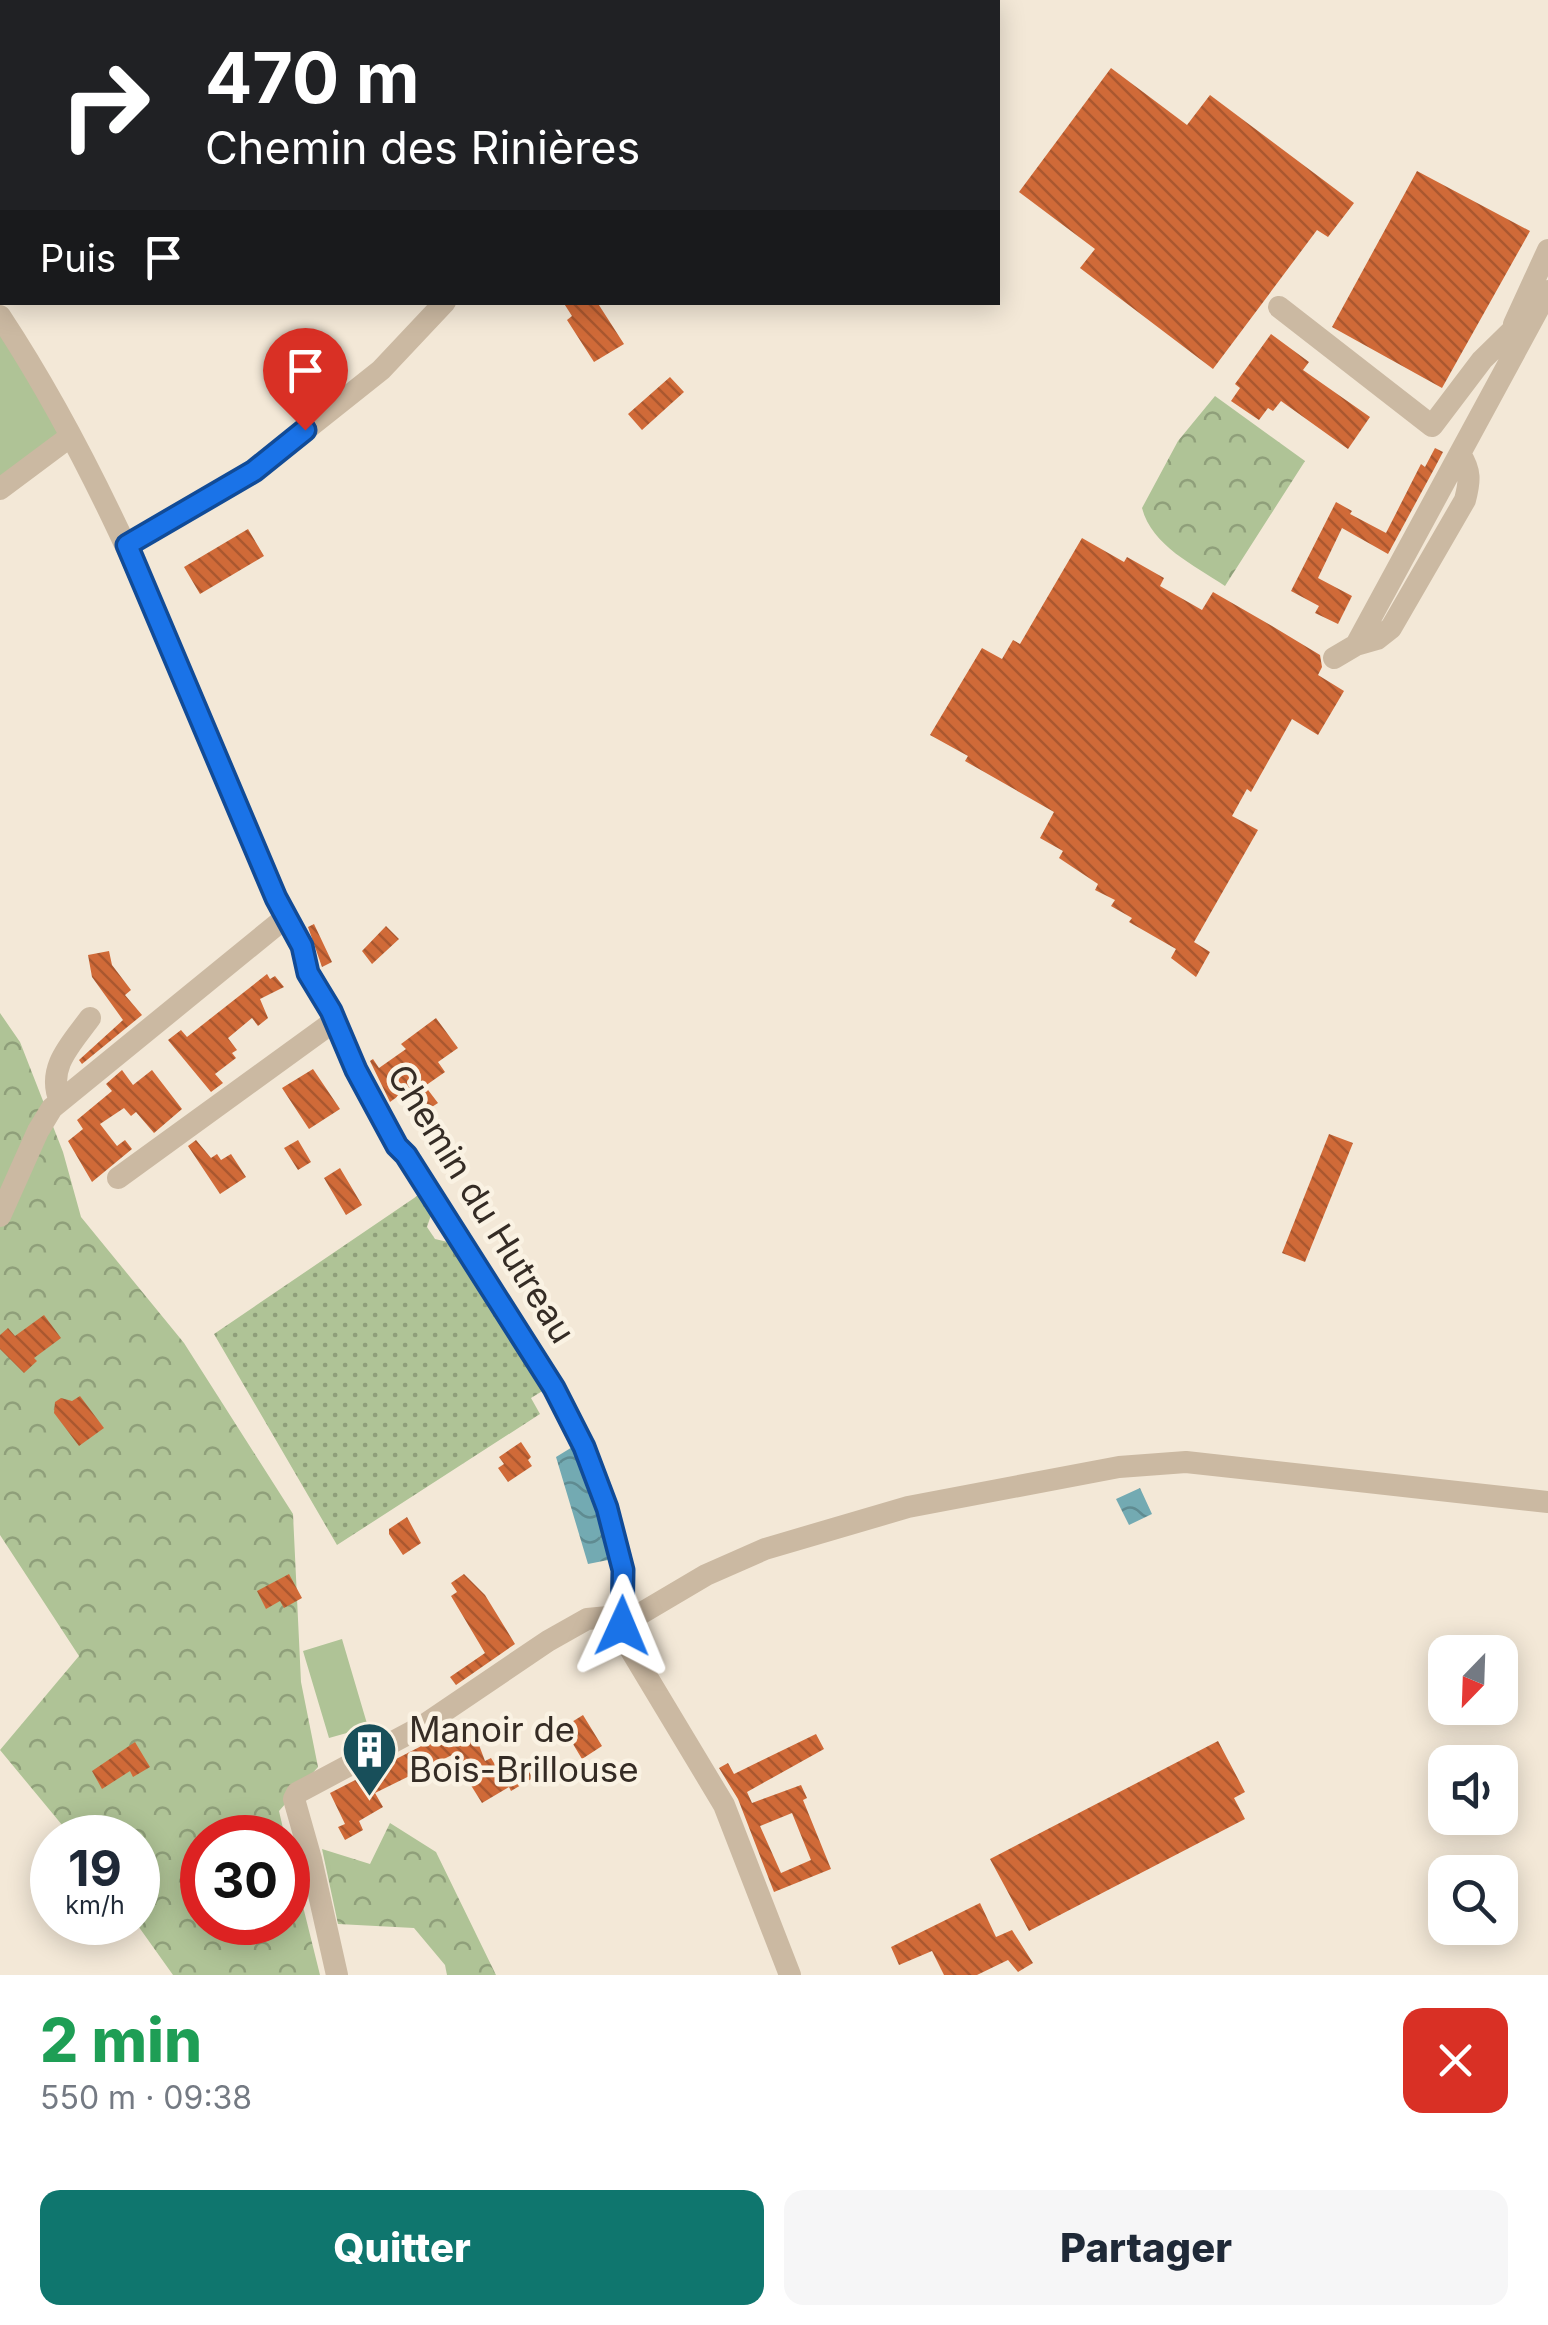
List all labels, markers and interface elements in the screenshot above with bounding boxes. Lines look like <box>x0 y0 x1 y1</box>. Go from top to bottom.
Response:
text: 470 m <box>205 35 420 120</box>
icon: right <box>40 40 170 170</box>
text: Chemin des Rinières <box>205 120 640 175</box>
icon: arrive <box>136 230 191 285</box>
text: Puis <box>40 235 116 281</box>
pin <box>263 328 348 431</box>
icon: arrive <box>278 343 333 398</box>
street label: Chemin du Hutreau <box>379 1057 584 1350</box>
position arrow <box>570 1574 674 1678</box>
north arrow <box>1428 1635 1518 1725</box>
map controls <box>1428 1635 1518 1945</box>
place label: Manoir de Bois-Brillouse <box>409 1708 639 1790</box>
building icon: Manoir de Bois-Brillouse <box>340 1720 400 1799</box>
button: sound <box>1428 1745 1518 1835</box>
speed limit sign: 30 <box>180 1815 310 1945</box>
text: 19 <box>68 1838 122 1898</box>
button: search <box>1428 1855 1518 1945</box>
text: km/h <box>65 1890 125 1920</box>
text: 2 min <box>40 2004 202 2076</box>
button: close <box>1403 2008 1508 2113</box>
text: 550 m · 09:38 <box>40 2078 252 2117</box>
button: Quitter <box>40 2190 764 2305</box>
button: Partager <box>784 2190 1508 2305</box>

